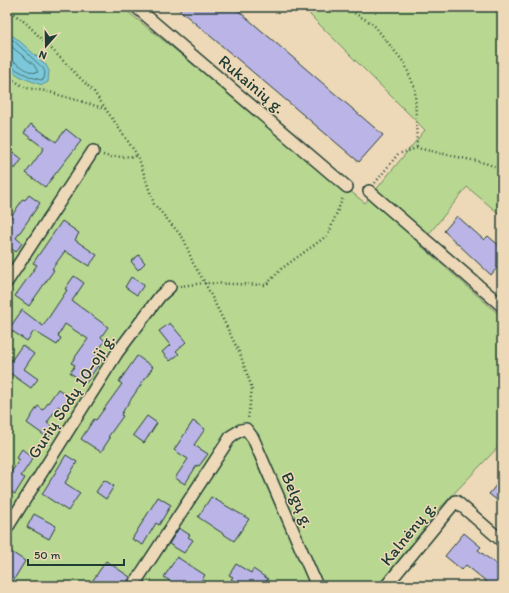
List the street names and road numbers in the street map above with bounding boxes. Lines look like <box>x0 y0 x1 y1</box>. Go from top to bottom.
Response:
street label: Rukainių g. <box>215 50 289 118</box>
street label: Gurių Sodų 10-oji g. <box>23 330 119 462</box>
street label: Belgų g. <box>277 469 319 531</box>
street label: Kalnėnų g. <box>376 497 440 569</box>

